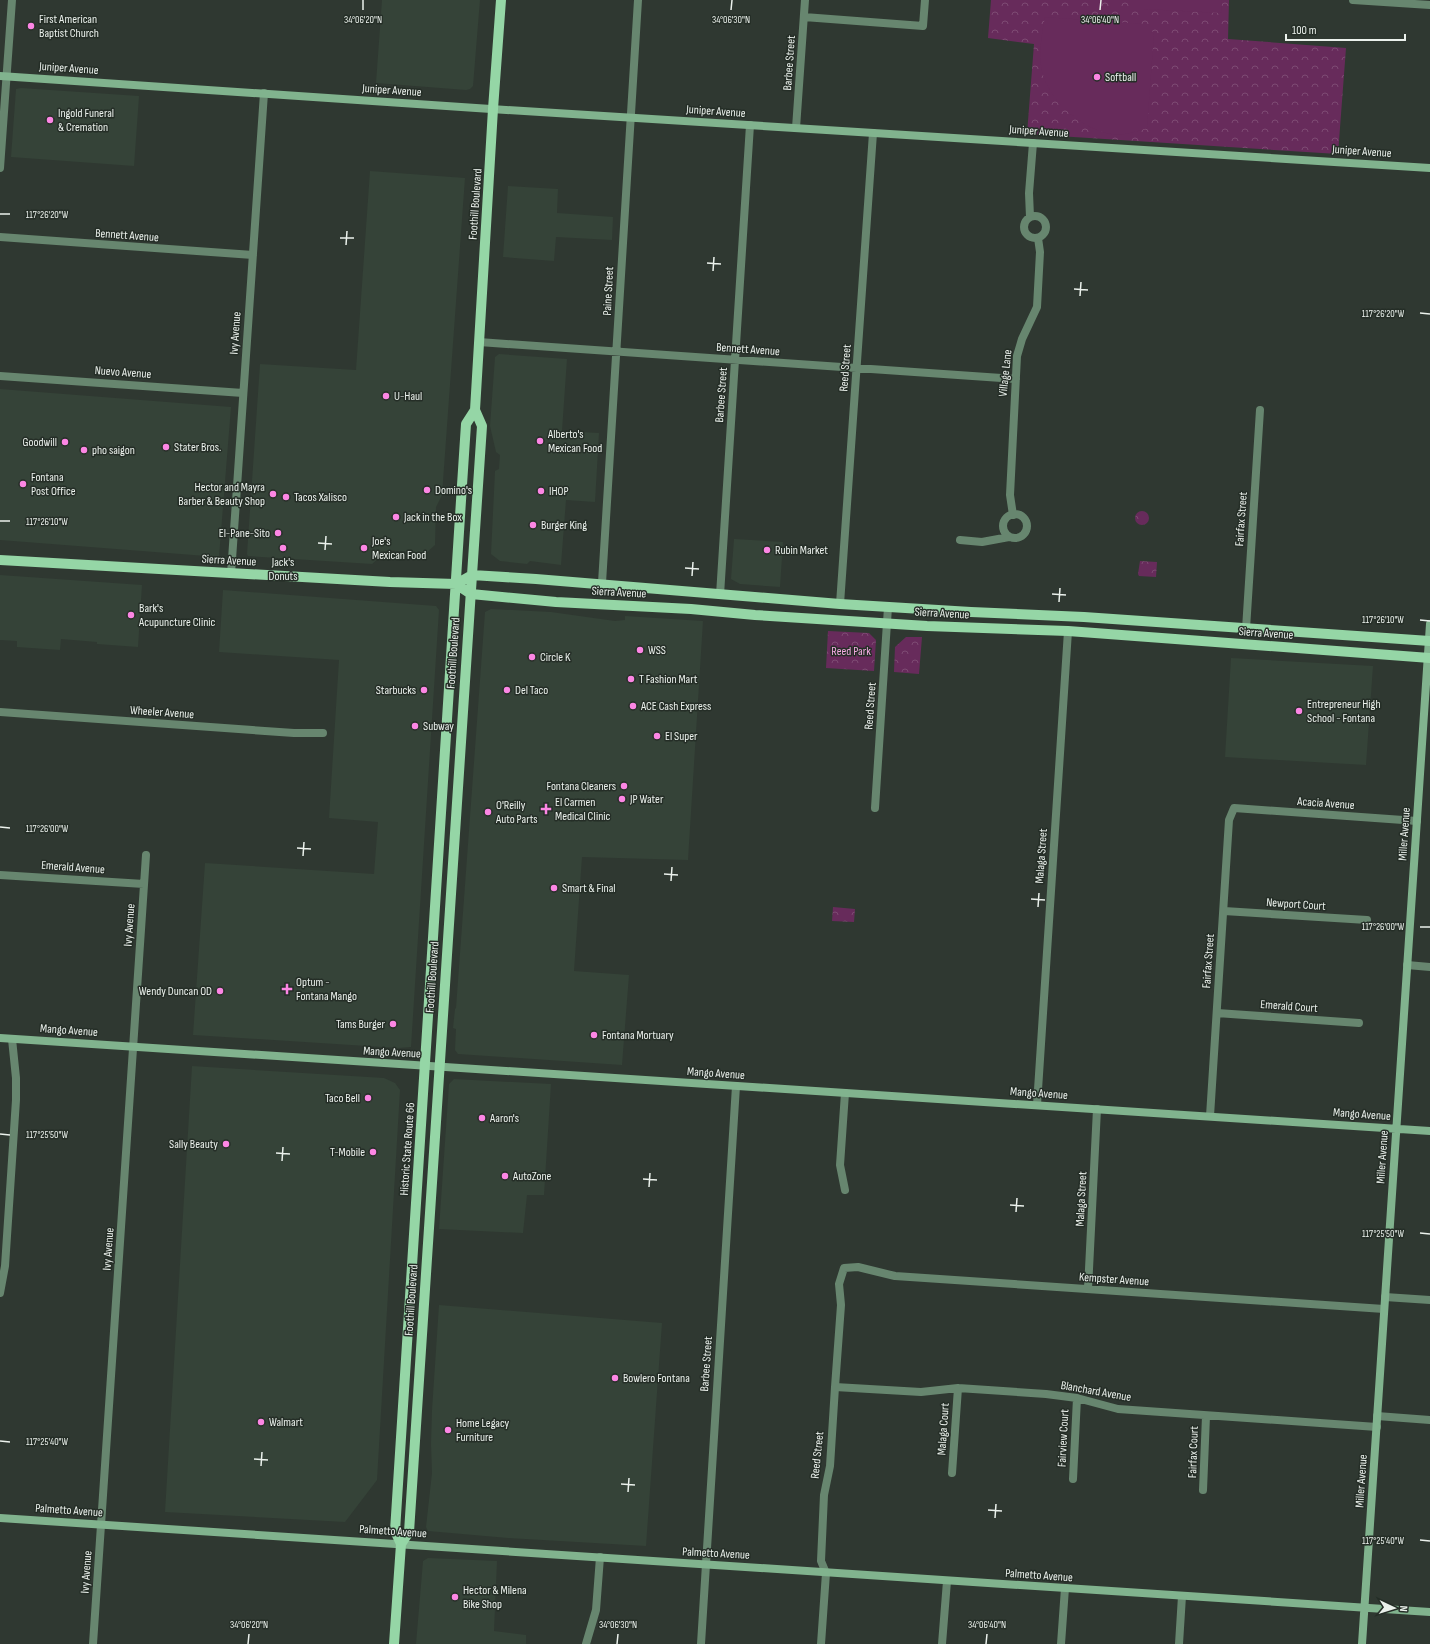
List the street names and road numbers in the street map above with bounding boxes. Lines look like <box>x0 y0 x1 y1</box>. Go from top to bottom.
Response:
street label: Barbee Street <box>780 35 799 91</box>
street label: Juniper Avenue <box>38 59 99 78</box>
street label: Juniper Avenue <box>361 81 422 100</box>
street label: Juniper Avenue <box>685 102 746 121</box>
street label: Juniper Avenue <box>1008 122 1069 141</box>
street label: Juniper Avenue <box>1331 142 1392 161</box>
street label: Foothill Boulevard <box>466 168 485 240</box>
street label: Bennett Avenue <box>95 226 159 245</box>
street label: Paine Street <box>600 266 617 316</box>
street label: Ivy Avenue <box>227 311 244 355</box>
street label: Bennett Avenue <box>716 340 780 359</box>
street label: Reed Street <box>836 344 855 392</box>
street label: Village Lane <box>996 349 1015 397</box>
street label: Nuevo Avenue <box>94 363 152 382</box>
street label: Barbee Street <box>712 367 731 423</box>
street label: Fairfax Street <box>1232 491 1251 547</box>
street label: Sierra Avenue <box>201 552 257 569</box>
street label: Sierra Avenue <box>591 584 647 601</box>
street label: Sierra Avenue <box>914 605 970 622</box>
street label: Foothill Boulevard <box>444 617 463 689</box>
street label: Sierra Avenue <box>1238 624 1294 643</box>
street label: Reed Street <box>861 682 880 730</box>
street label: Wheeler Avenue <box>129 703 195 722</box>
street label: Acacia Avenue <box>1296 794 1355 813</box>
street label: Miller Avenue <box>1395 807 1414 861</box>
street label: Malaga Street <box>1032 828 1051 884</box>
street label: Emerald Avenue <box>41 858 105 877</box>
street label: Newport Court <box>1266 895 1327 914</box>
street label: Ivy Avenue <box>121 903 138 947</box>
street label: Fairfax Street <box>1199 933 1218 989</box>
street label: Foothill Boulevard <box>423 941 442 1013</box>
street label: Emerald Court <box>1260 997 1318 1016</box>
street label: Mango Avenue <box>40 1021 99 1040</box>
street label: Mango Avenue <box>363 1043 421 1062</box>
street label: Mango Avenue <box>687 1064 746 1083</box>
street label: Mango Avenue <box>1010 1084 1069 1103</box>
street label: Historic State Route 66 <box>397 1102 418 1196</box>
street label: Mango Avenue <box>1333 1105 1392 1124</box>
street label: Miller Avenue <box>1373 1130 1392 1184</box>
street label: Malaga Street <box>1073 1171 1090 1227</box>
street label: Ivy Avenue <box>100 1227 117 1271</box>
street label: Foothill Boulevard <box>402 1264 421 1336</box>
street label: Kempster Avenue <box>1078 1270 1150 1289</box>
street label: Barbee Street <box>697 1336 716 1392</box>
street label: Blanchard Avenue <box>1059 1378 1133 1405</box>
street label: Malaga Court <box>934 1402 953 1456</box>
street label: Fairview Court <box>1054 1408 1073 1467</box>
street label: Fairfax Court <box>1185 1425 1202 1478</box>
street label: Reed Street <box>808 1430 827 1479</box>
street label: Miller Avenue <box>1352 1454 1371 1508</box>
street label: Palmetto Avenue <box>35 1501 103 1520</box>
street label: Palmetto Avenue <box>359 1522 427 1541</box>
street label: Palmetto Avenue <box>682 1544 750 1563</box>
street label: Ivy Avenue <box>78 1550 95 1594</box>
street label: Palmetto Avenue <box>1005 1566 1073 1585</box>

